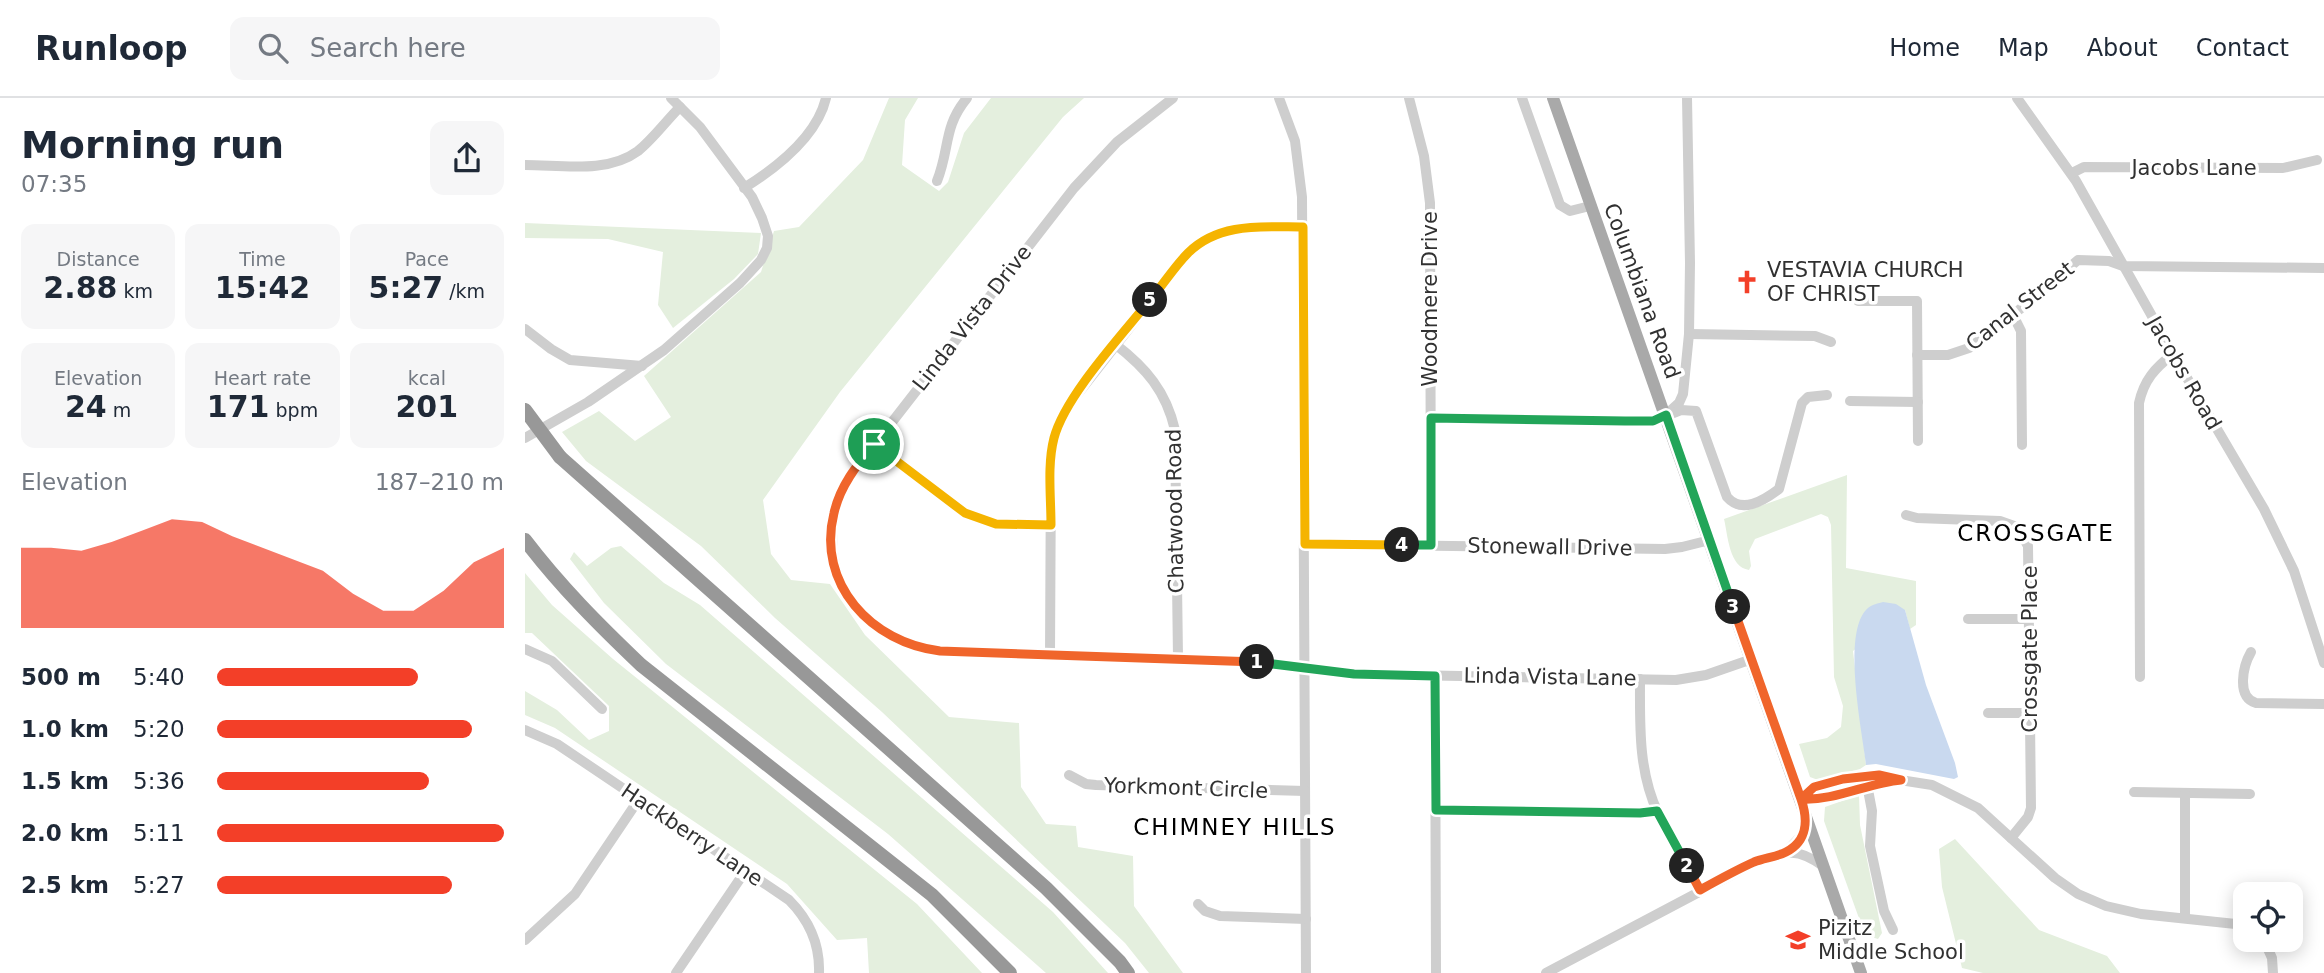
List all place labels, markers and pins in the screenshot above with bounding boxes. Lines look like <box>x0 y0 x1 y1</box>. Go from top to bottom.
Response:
place label: VESTAVIA CHURCH OF CHRIST <box>1767 258 1964 306</box>
church icon: VESTAVIA CHURCH OF CHRIST <box>1733 268 1761 296</box>
pin: 5 <box>1133 282 1167 318</box>
pin <box>844 414 904 474</box>
pin: 4 <box>1385 528 1419 562</box>
pin: 3 <box>1715 589 1751 624</box>
pin: 1 <box>1239 644 1275 680</box>
pin: 2 <box>1669 848 1705 884</box>
place label: Pizitz Middle School <box>1818 916 1964 964</box>
school or university icon: Pizitz Middle School <box>1784 926 1812 954</box>

